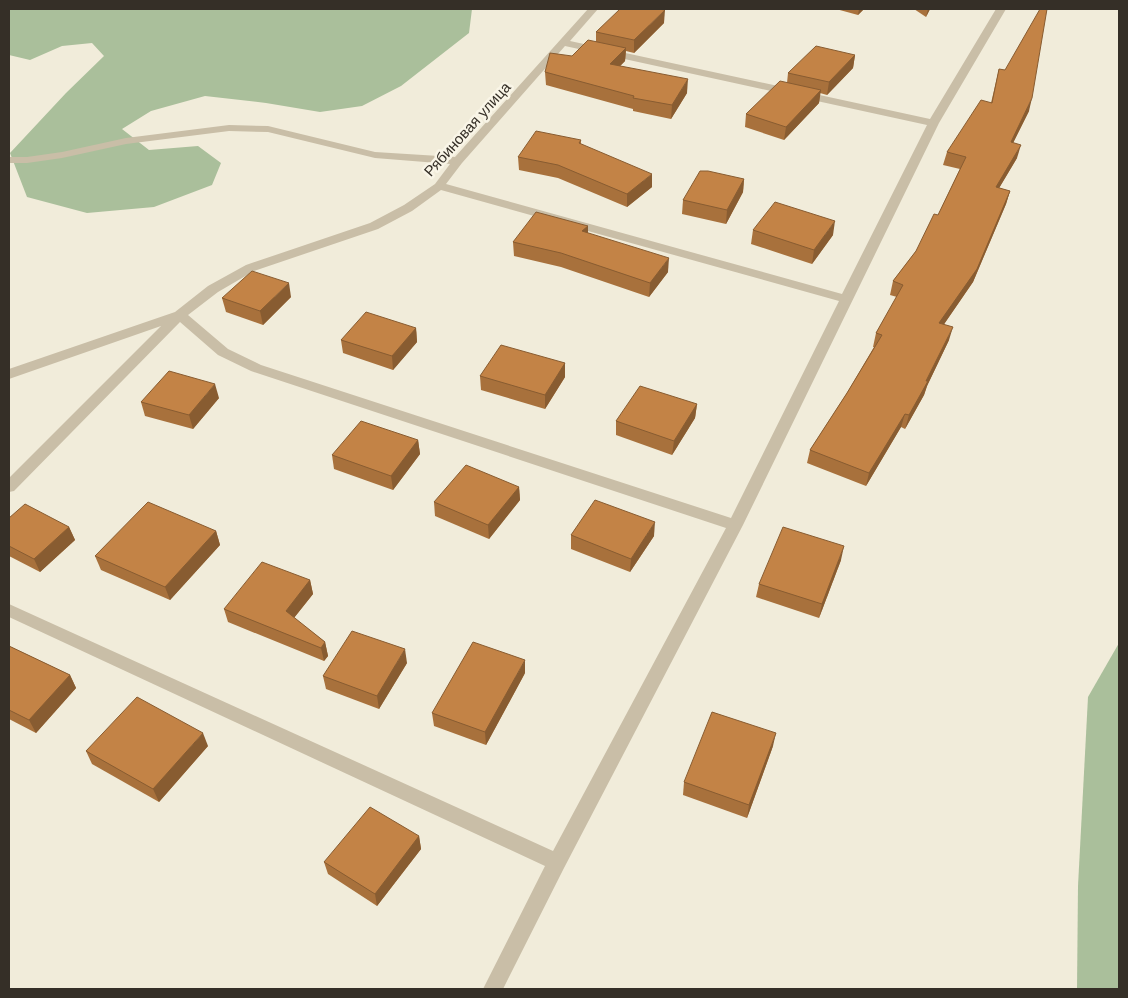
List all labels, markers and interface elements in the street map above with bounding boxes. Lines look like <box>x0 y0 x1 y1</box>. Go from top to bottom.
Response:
street label: Рябиновая улица <box>420 78 514 180</box>

